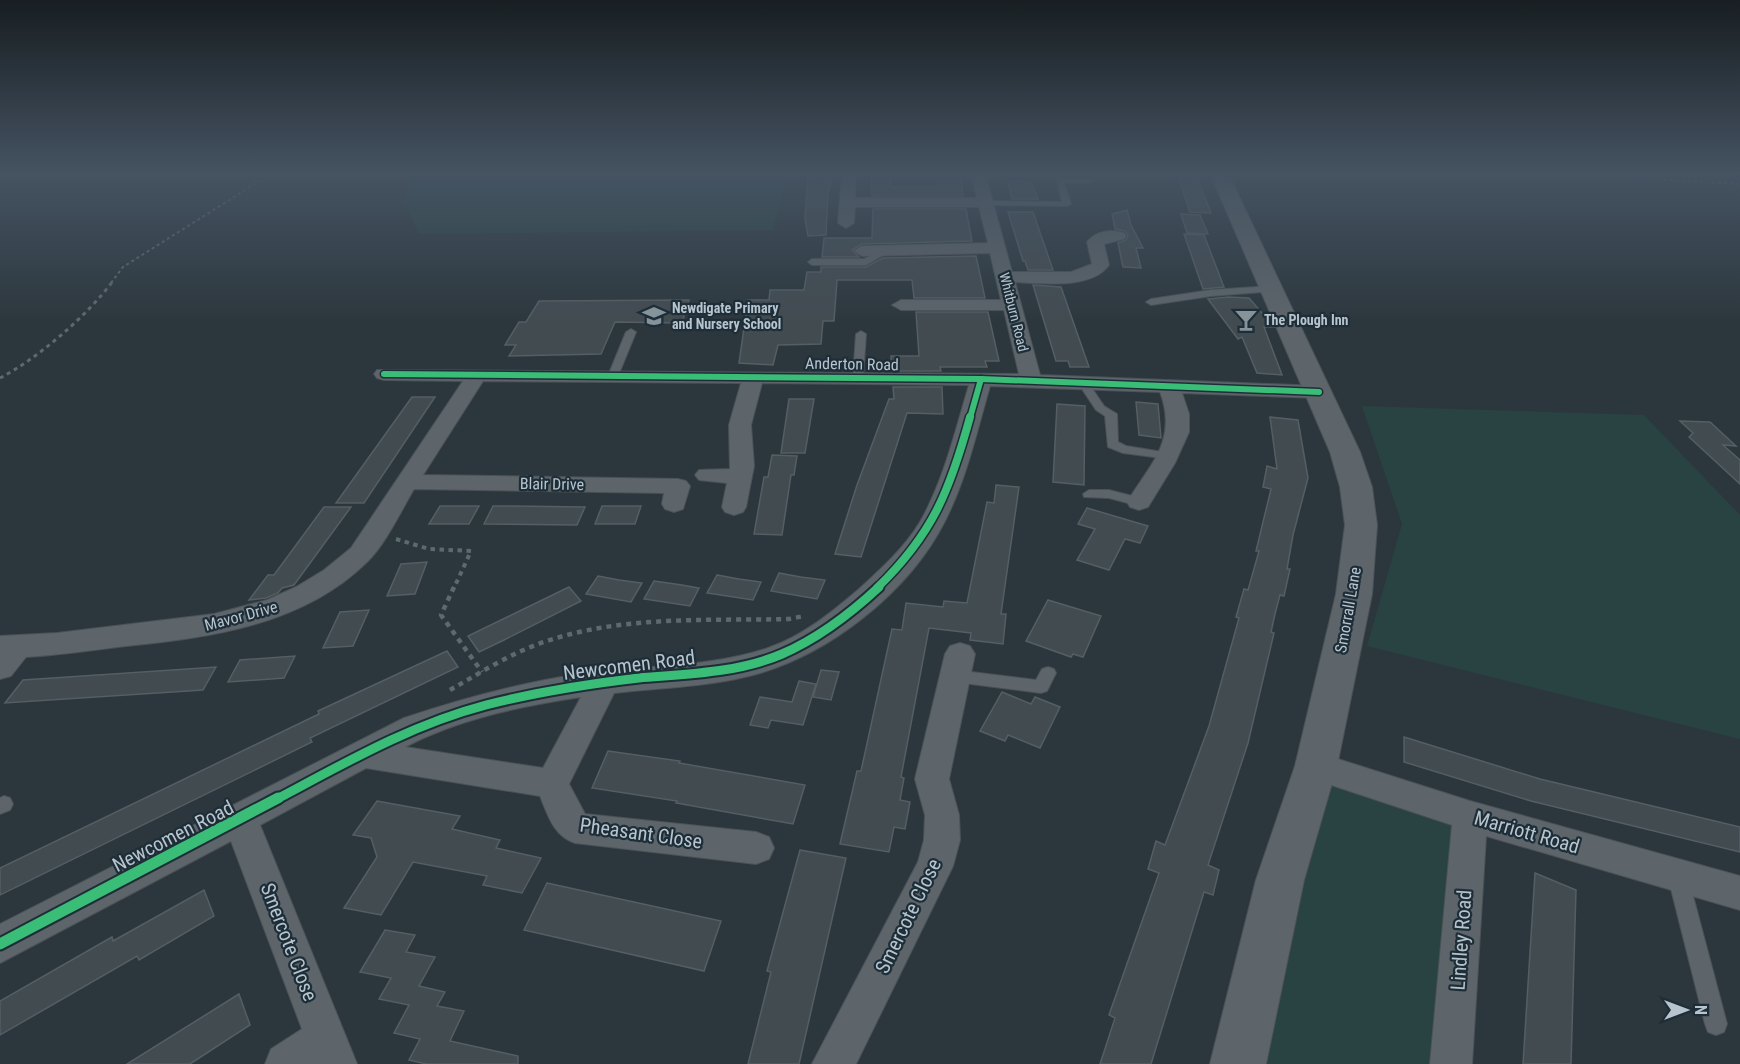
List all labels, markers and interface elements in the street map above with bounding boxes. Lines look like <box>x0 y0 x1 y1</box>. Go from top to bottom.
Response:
street label: Whitburn Road <box>996 271 1032 353</box>
place label: Newdigate Primary and Nursery School <box>672 300 781 332</box>
school or university icon: Newdigate Primary and Nursery School <box>641 303 667 329</box>
bar icon: The Plough Inn <box>1233 307 1259 333</box>
place label: The Plough Inn <box>1264 312 1349 328</box>
street label: Anderton Road <box>805 354 899 374</box>
street label: Blair Drive <box>520 474 584 494</box>
street label: Smorrall Lane <box>1331 566 1365 654</box>
street label: Mavor Drive <box>202 597 280 635</box>
street label: Newcomen Road <box>562 645 696 685</box>
street label: Newcomen Road <box>108 795 238 877</box>
street label: Marriott Road <box>1472 806 1582 858</box>
street label: Pheasant Close <box>578 813 704 853</box>
street label: Smercote Close <box>870 855 946 977</box>
street label: Smercote Close <box>256 880 322 1004</box>
street label: Lindley Road <box>1446 889 1476 991</box>
north arrow <box>1656 980 1716 1040</box>
text: N <box>1691 1005 1710 1015</box>

